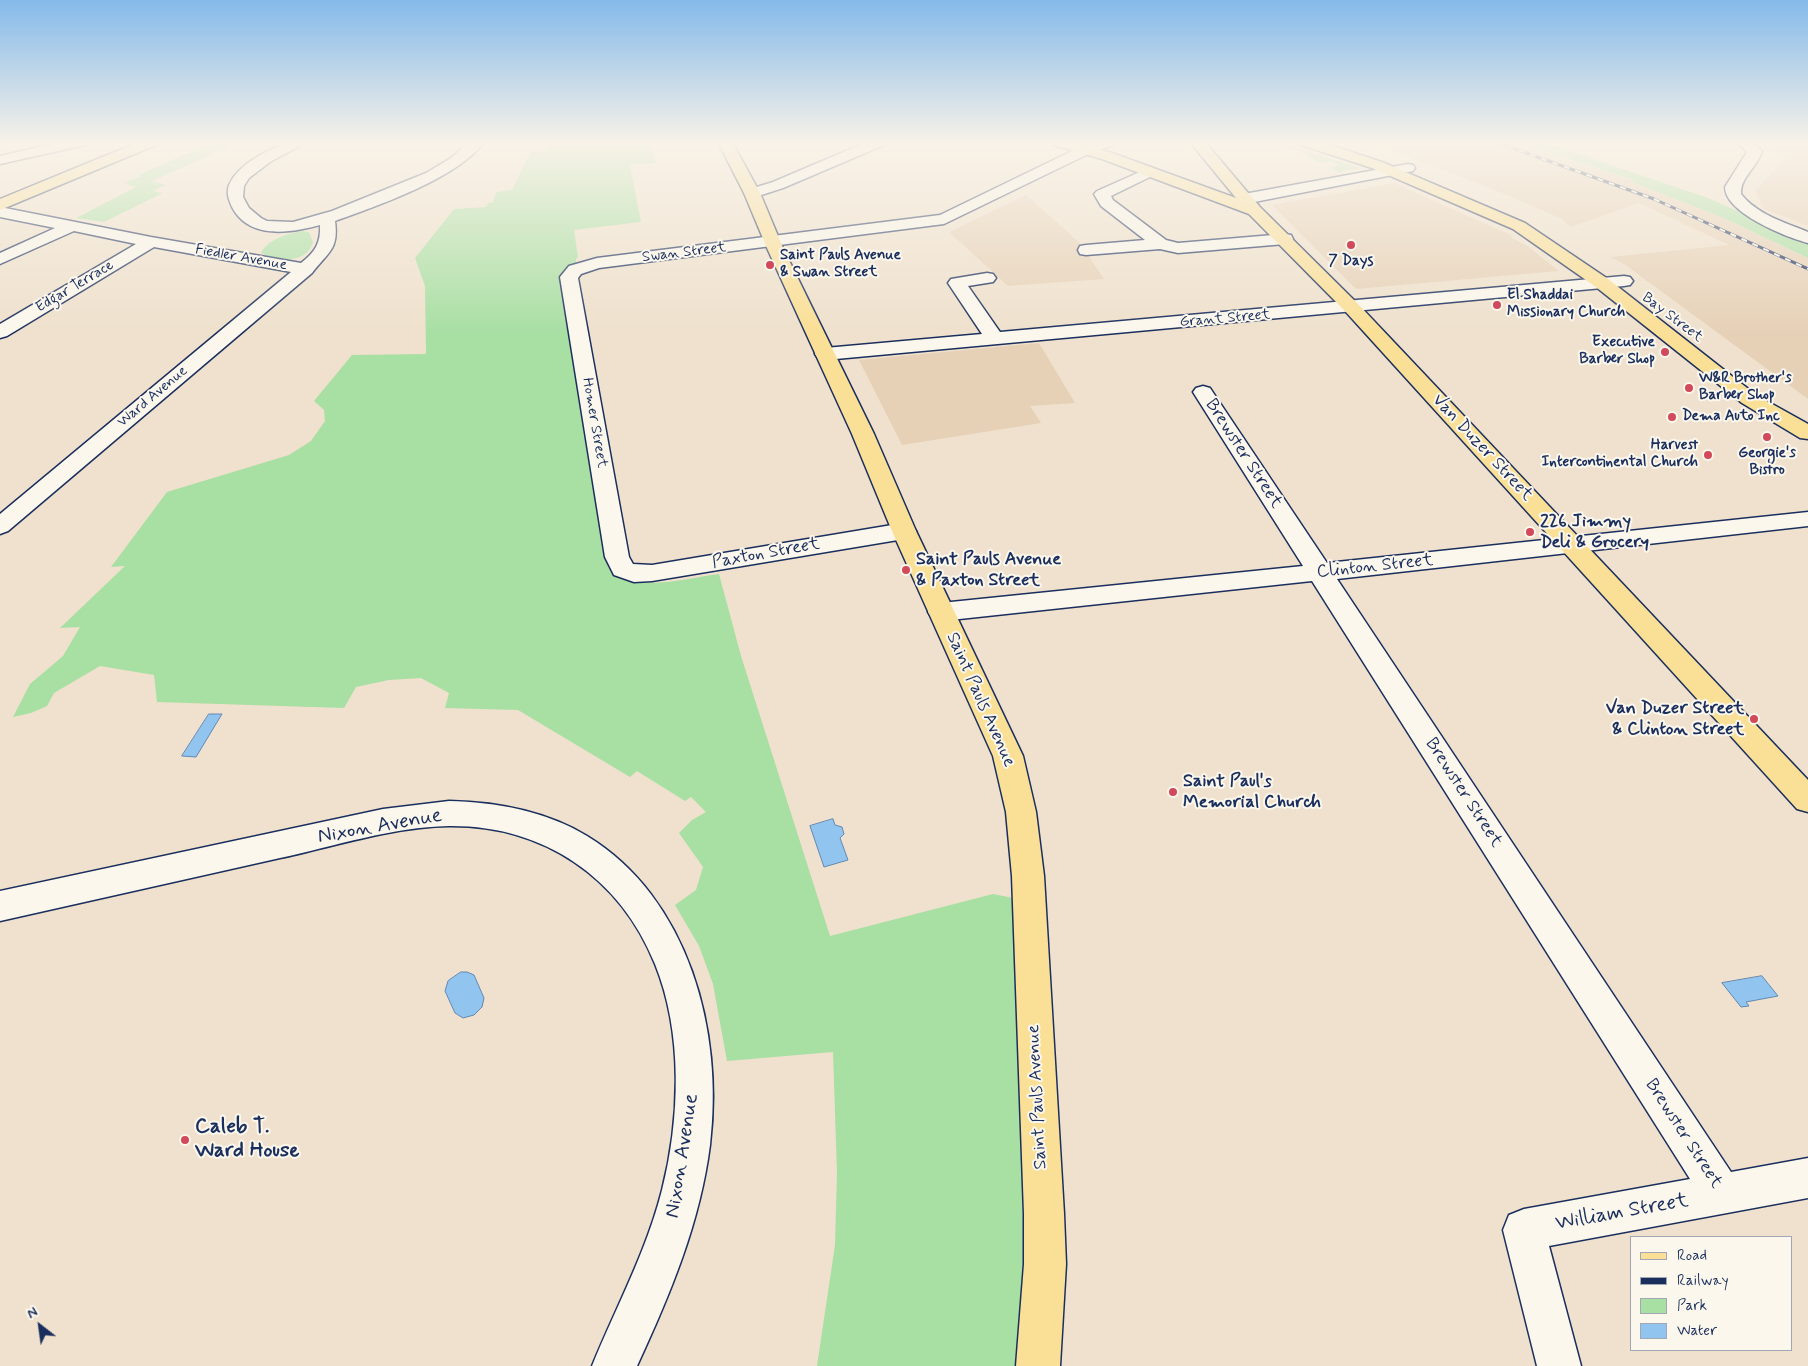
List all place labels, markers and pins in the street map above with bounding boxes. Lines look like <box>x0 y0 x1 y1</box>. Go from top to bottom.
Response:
marker: 7 Days <box>1345 239 1357 251</box>
place label: Saint Pauls Avenue & Swan Street <box>780 247 901 282</box>
place label: 7 Days <box>1329 253 1373 271</box>
marker: Saint Pauls Avenue & Swan Street <box>764 259 776 271</box>
place label: El Shaddai Missionary Church <box>1507 287 1625 322</box>
marker: El Shaddai Missionary Church <box>1491 299 1503 311</box>
place label: Executive Barber Shop <box>1579 334 1655 369</box>
marker: Executive Barber Shop <box>1659 346 1671 358</box>
place label: W&R Brother's Barber Shop <box>1699 370 1792 405</box>
marker: W&R Brother's Barber Shop <box>1683 382 1695 394</box>
place label: Dema Auto Inc <box>1682 408 1780 426</box>
marker: Dema Auto Inc <box>1666 411 1678 423</box>
marker: Georgie's Bistro <box>1761 431 1773 443</box>
place label: Harvest Intercontinental Church <box>1541 437 1698 472</box>
place label: Georgie's Bistro <box>1738 445 1796 480</box>
marker: Harvest Intercontinental Church <box>1702 449 1714 461</box>
place label: 226 Jimmy Deli & Grocery <box>1540 511 1649 554</box>
marker: 226 Jimmy Deli & Grocery <box>1524 526 1536 538</box>
place label: Saint Pauls Avenue & Paxton Street <box>916 549 1061 592</box>
marker: Saint Pauls Avenue & Paxton Street <box>900 564 912 576</box>
place label: Van Duzer Street & Clinton Street <box>1606 698 1744 741</box>
marker: Van Duzer Street & Clinton Street <box>1748 713 1760 725</box>
place label: Saint Paul's Memorial Church <box>1183 771 1321 814</box>
marker: Saint Paul's Memorial Church <box>1167 786 1179 798</box>
place label: Caleb T. Ward House <box>195 1115 299 1165</box>
marker: Caleb T. Ward House <box>179 1134 191 1146</box>

